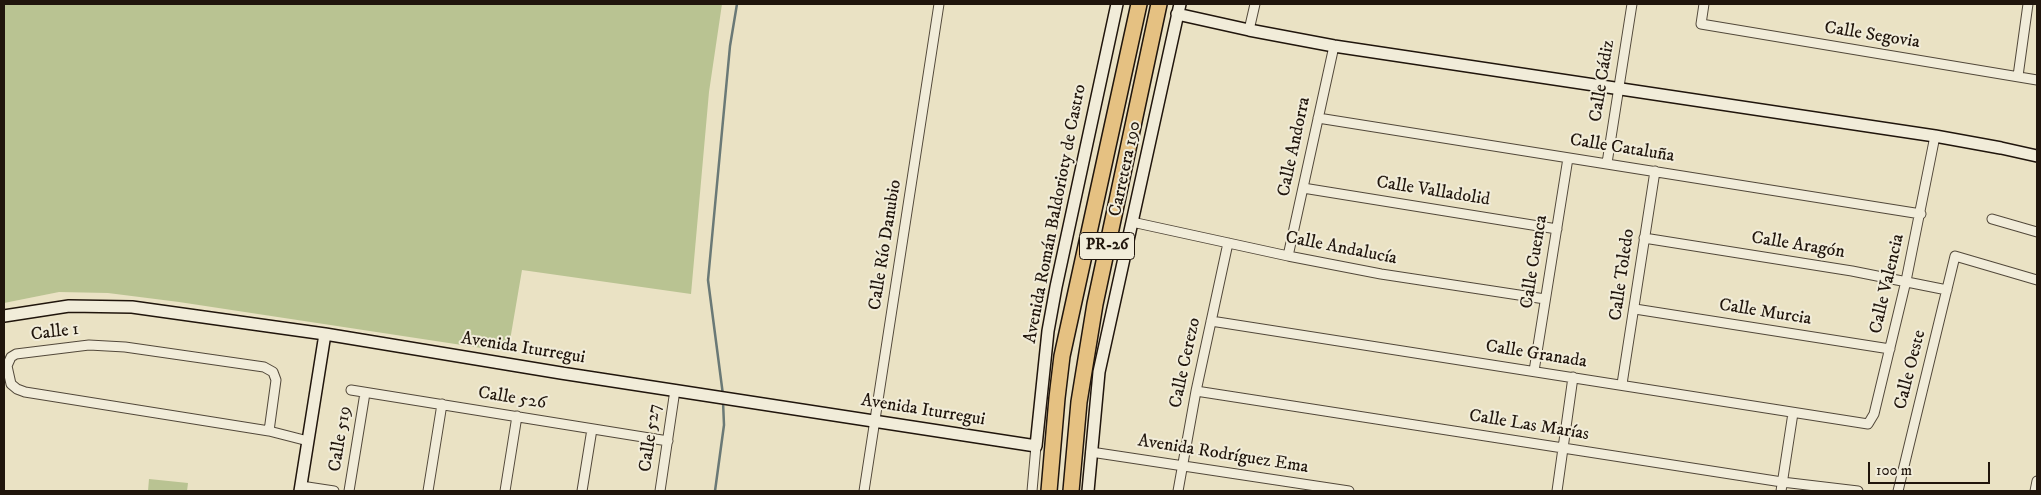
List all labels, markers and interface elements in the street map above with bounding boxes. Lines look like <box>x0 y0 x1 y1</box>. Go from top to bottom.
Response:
street label: Calle Segovia <box>1823 18 1921 54</box>
street label: Calle Cádiz <box>1586 38 1620 124</box>
street label: Avenida Román Baldorioty de Castro <box>1020 83 1092 345</box>
street label: Calle Andorra <box>1274 95 1316 199</box>
street label: Carretera 190 <box>1105 119 1147 219</box>
street label: Calle Cataluña <box>1568 130 1676 168</box>
street label: Calle Valladolid <box>1375 172 1491 212</box>
street label: Calle Río Danubio <box>865 178 907 312</box>
street label: Calle Cuenca <box>1517 214 1553 310</box>
street label: Calle Andalucía <box>1283 228 1399 270</box>
street label: Calle Toledo <box>1606 228 1640 322</box>
street label: Calle Aragón <box>1750 228 1846 264</box>
road number: PR-26 <box>1080 232 1134 260</box>
street label: Calle Valencia <box>1866 232 1910 336</box>
street label: Calle Murcia <box>1717 295 1813 331</box>
street label: Calle Cerezo <box>1166 316 1206 410</box>
street label: Calle 1 <box>30 319 80 347</box>
street label: Calle Oeste <box>1891 328 1931 412</box>
street label: Avenida Iturregui <box>459 329 587 369</box>
street label: Calle Granada <box>1484 336 1588 374</box>
street label: Calle 526 <box>476 383 548 415</box>
street label: Avenida Iturregui <box>859 391 987 431</box>
street label: Calle 527 <box>636 403 666 473</box>
street label: Calle 519 <box>325 405 357 473</box>
street label: Calle Las Marías <box>1467 406 1591 446</box>
street label: Avenida Rodríguez Ema <box>1136 431 1310 479</box>
scale bar <box>1871 452 1994 484</box>
text: 100 m <box>1876 461 1912 480</box>

